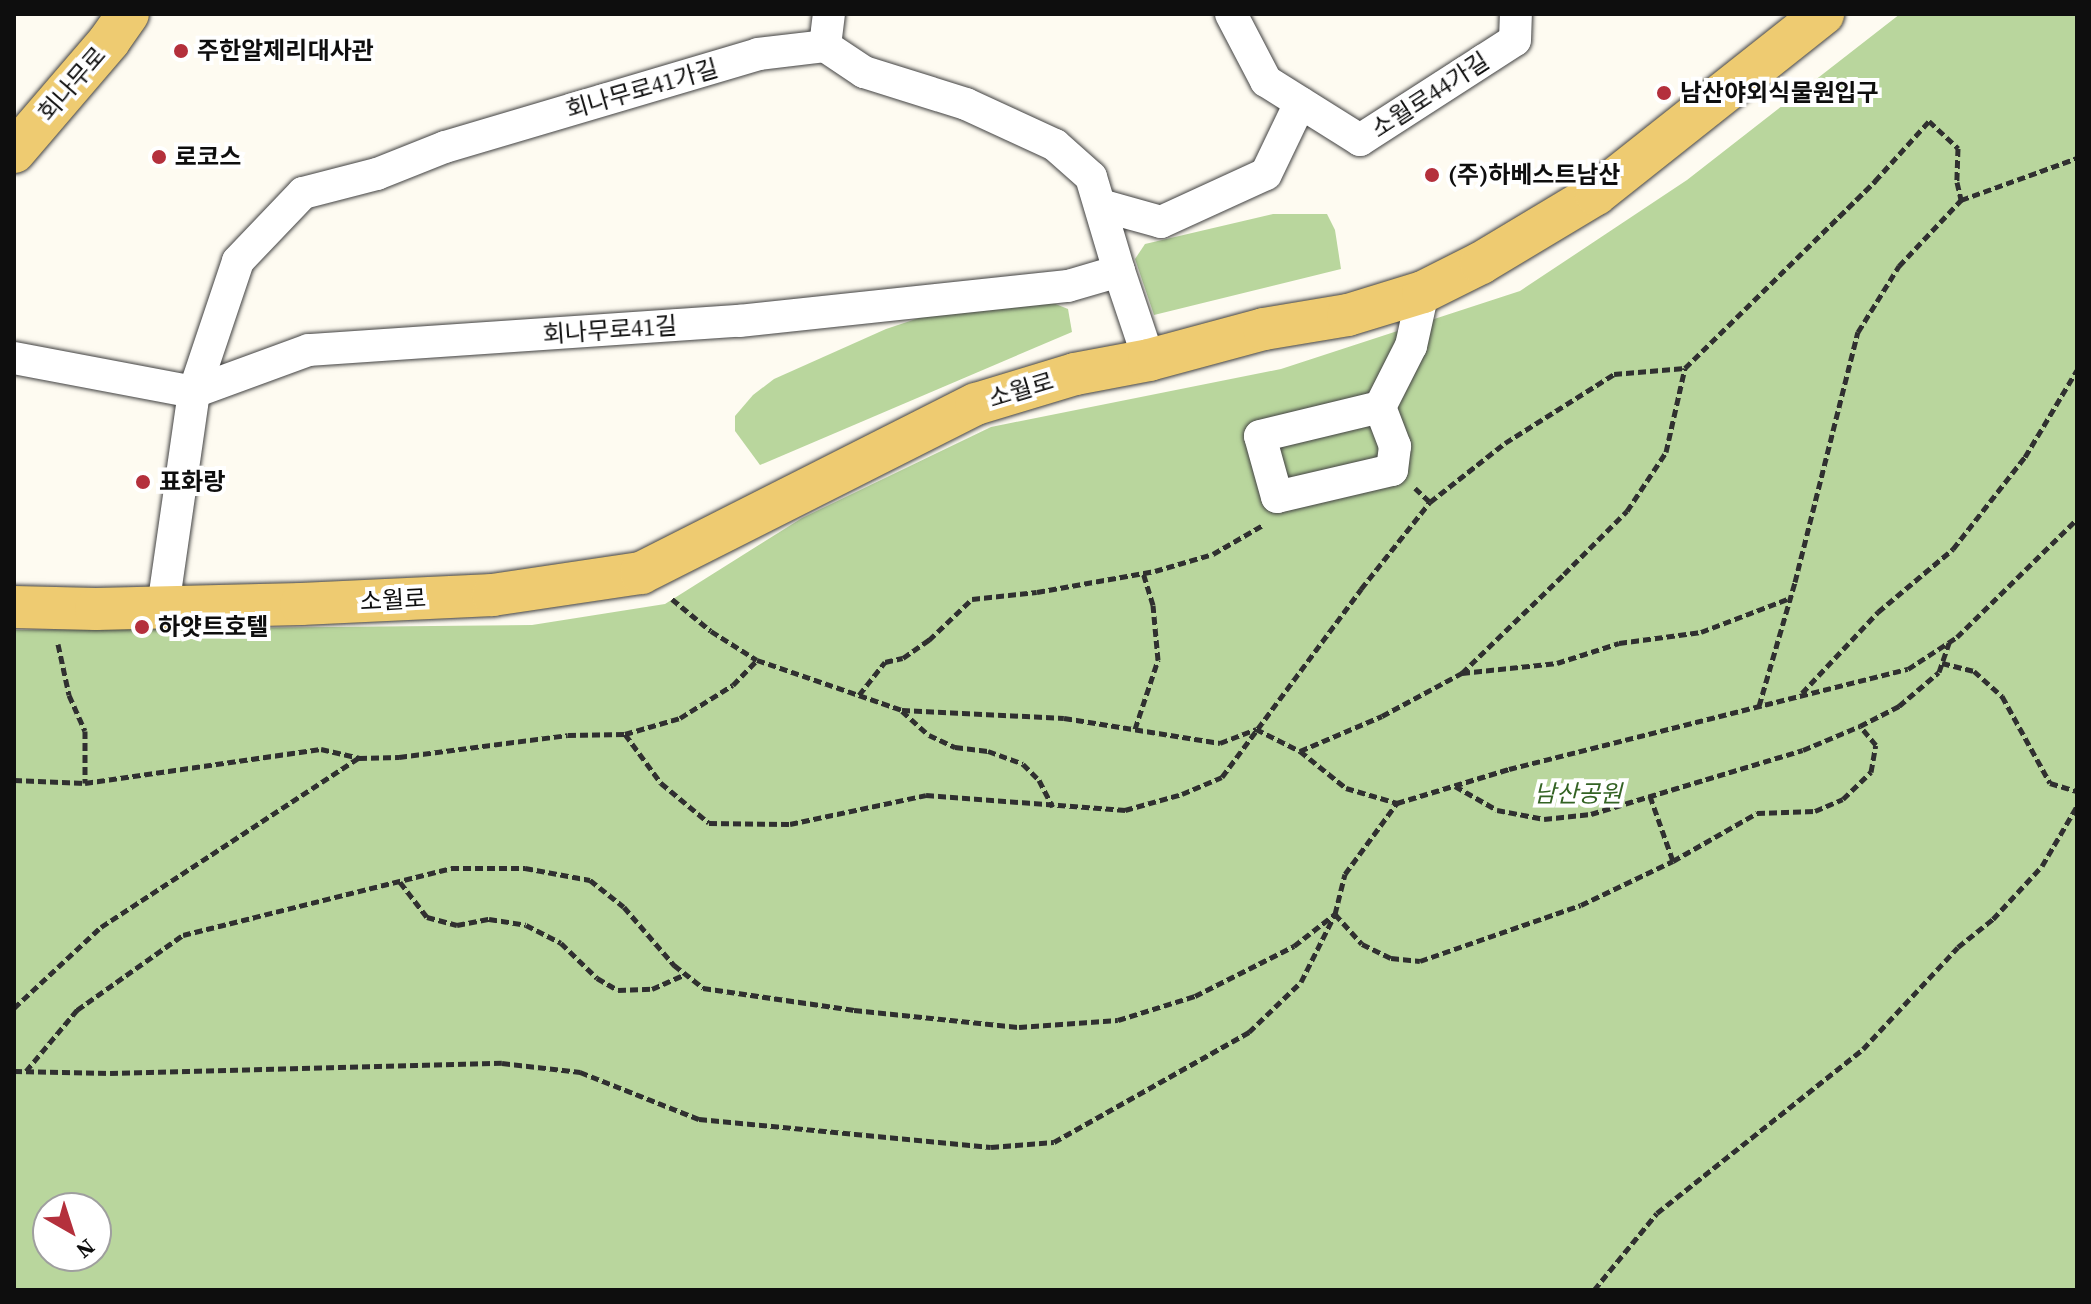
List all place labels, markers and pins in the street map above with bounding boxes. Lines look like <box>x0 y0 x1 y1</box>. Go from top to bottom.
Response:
place label: 주한알제리대사관 <box>197 37 374 65</box>
marker: 주한알제리대사관 <box>172 42 190 60</box>
place label: 남산야외식물원입구 <box>1680 79 1879 107</box>
marker: 남산야외식물원입구 <box>1655 84 1673 102</box>
place label: 로코스 <box>175 143 241 171</box>
marker: 로코스 <box>150 148 168 166</box>
place label: (주)하베스트남산 <box>1448 161 1621 189</box>
marker: (주)하베스트남산 <box>1423 166 1441 184</box>
place label: 표화랑 <box>159 468 225 496</box>
marker: 표화랑 <box>134 473 152 491</box>
place label: 하얏트호텔 <box>158 613 268 641</box>
marker: 하얏트호텔 <box>133 618 151 636</box>

